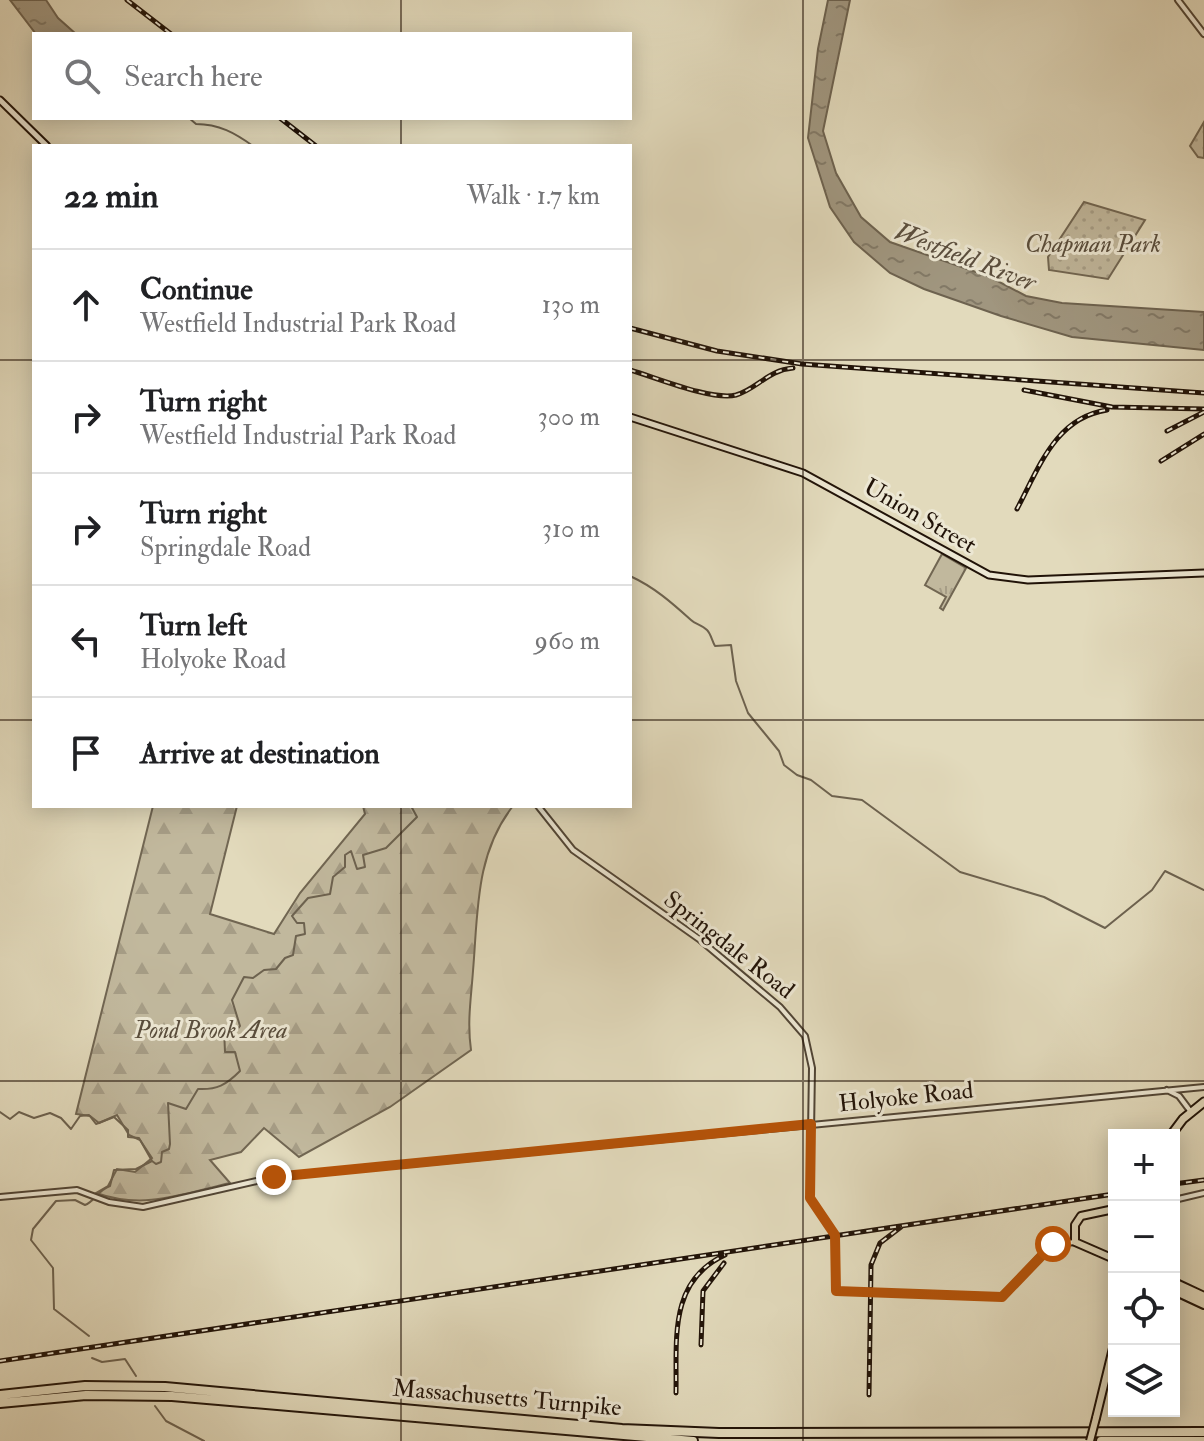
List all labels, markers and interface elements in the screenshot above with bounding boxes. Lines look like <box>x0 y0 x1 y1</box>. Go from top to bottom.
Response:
search box <box>32 32 632 120</box>
icon: search <box>60 54 104 98</box>
text: Search here <box>124 58 263 95</box>
text: 22 min <box>64 175 159 218</box>
text: Walk · 1.7 km <box>467 180 600 212</box>
water label: Westfield River <box>890 215 1042 299</box>
park label: Chapman Park <box>1025 229 1161 260</box>
text: Continue <box>140 271 253 308</box>
icon: ahead <box>64 283 108 327</box>
text: 130 m <box>542 289 600 321</box>
text: Westfield Industrial Park Road <box>140 308 456 340</box>
text: Turn right <box>140 383 267 420</box>
icon: right <box>64 395 108 439</box>
text: 300 m <box>538 401 600 433</box>
text: Westfield Industrial Park Road <box>140 420 456 452</box>
street label: Union Street <box>858 471 982 561</box>
text: Turn right <box>140 495 267 532</box>
icon: right <box>64 507 108 551</box>
text: 310 m <box>542 513 600 545</box>
text: Springdale Road <box>140 532 311 564</box>
text: Turn left <box>140 607 247 644</box>
icon: left <box>64 619 108 663</box>
text: 960 m <box>535 625 600 657</box>
text: Holyoke Road <box>140 644 286 676</box>
icon: arrive <box>64 731 108 775</box>
text: Arrive at destination <box>140 735 380 772</box>
street label: Springdale Road <box>657 884 801 1006</box>
park label: Pond Brook Area <box>134 1015 287 1046</box>
street label: Holyoke Road <box>837 1075 975 1119</box>
map controls <box>1108 1129 1180 1417</box>
button: + <box>1108 1129 1180 1201</box>
route end <box>256 1159 292 1195</box>
button: − <box>1108 1201 1180 1273</box>
route start <box>1035 1226 1071 1262</box>
button: locate <box>1108 1273 1180 1345</box>
button: layers <box>1108 1345 1180 1417</box>
street label: Massachusetts Turnpike <box>391 1373 623 1423</box>

